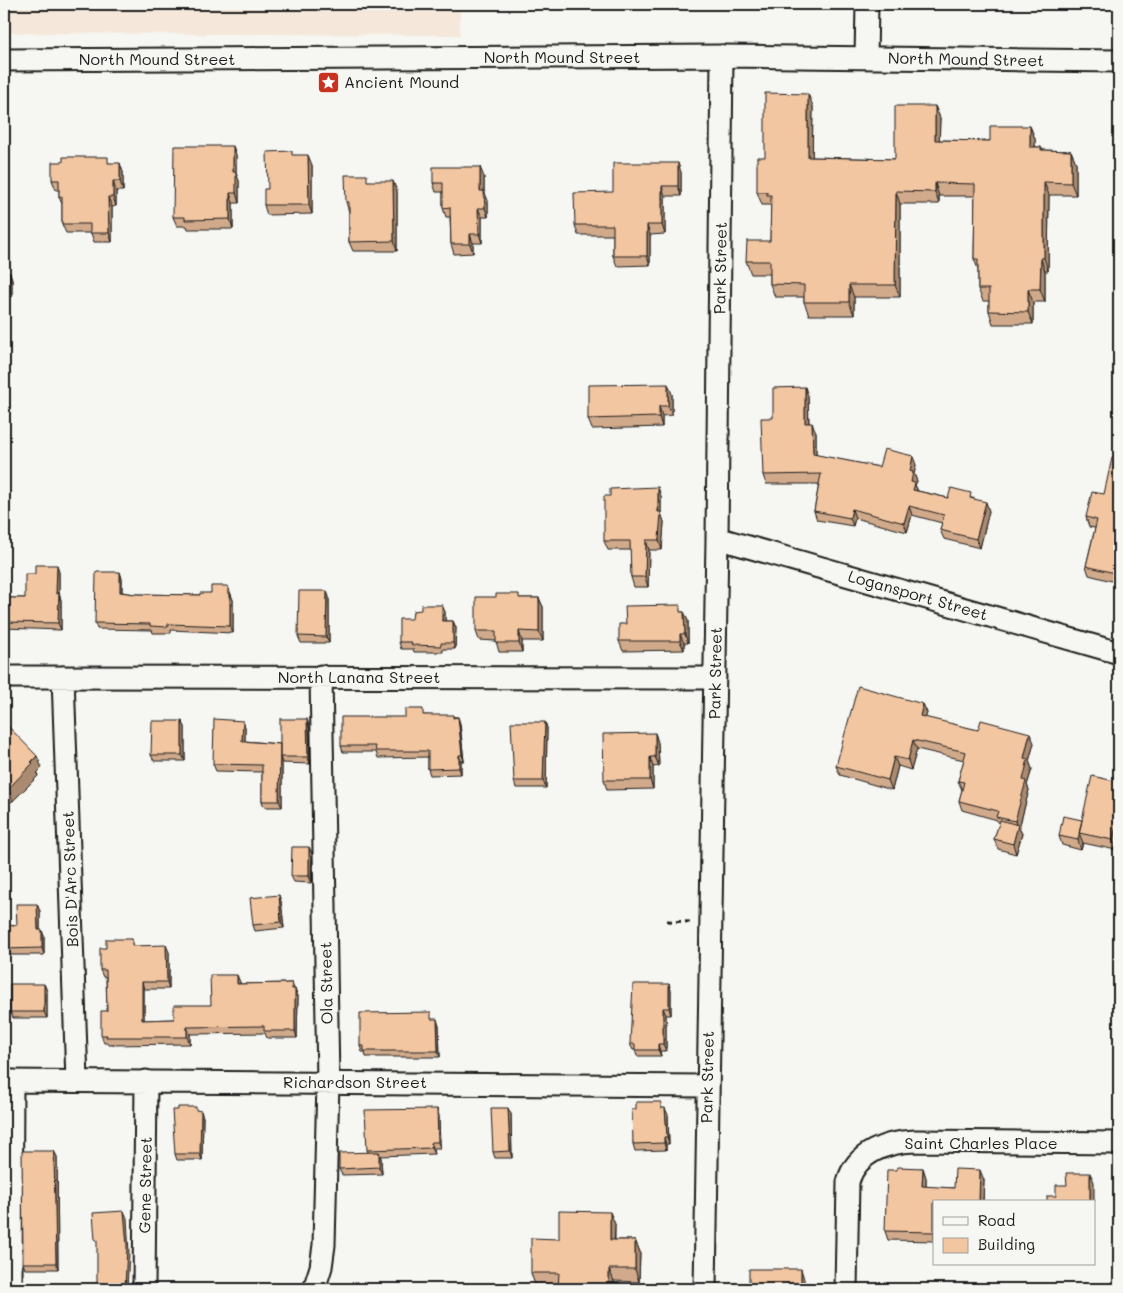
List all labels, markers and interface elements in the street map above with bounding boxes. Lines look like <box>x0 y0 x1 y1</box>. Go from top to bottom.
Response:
street label: North Mound Street <box>484 46 640 67</box>
street label: North Mound Street <box>888 47 1044 70</box>
street label: North Mound Street <box>79 48 235 69</box>
place icon: Ancient Mound <box>316 70 340 94</box>
place label: Ancient Mound <box>344 71 459 92</box>
street label: Park Street <box>708 222 731 314</box>
street label: Logansport Street <box>846 565 990 624</box>
street label: Park Street <box>703 627 726 719</box>
street label: North Lanana Street <box>278 666 440 687</box>
street label: Bois D'Arc Street <box>57 811 82 947</box>
street label: Ola Street <box>314 941 337 1025</box>
street label: Park Street <box>695 1031 718 1123</box>
street label: Richardson Street <box>283 1071 427 1092</box>
street label: Saint Charles Place <box>904 1132 1058 1153</box>
street label: Gene Street <box>133 1137 156 1233</box>
legend <box>933 1200 1096 1266</box>
text: Road <box>978 1210 1015 1230</box>
text: Building <box>978 1234 1035 1254</box>

